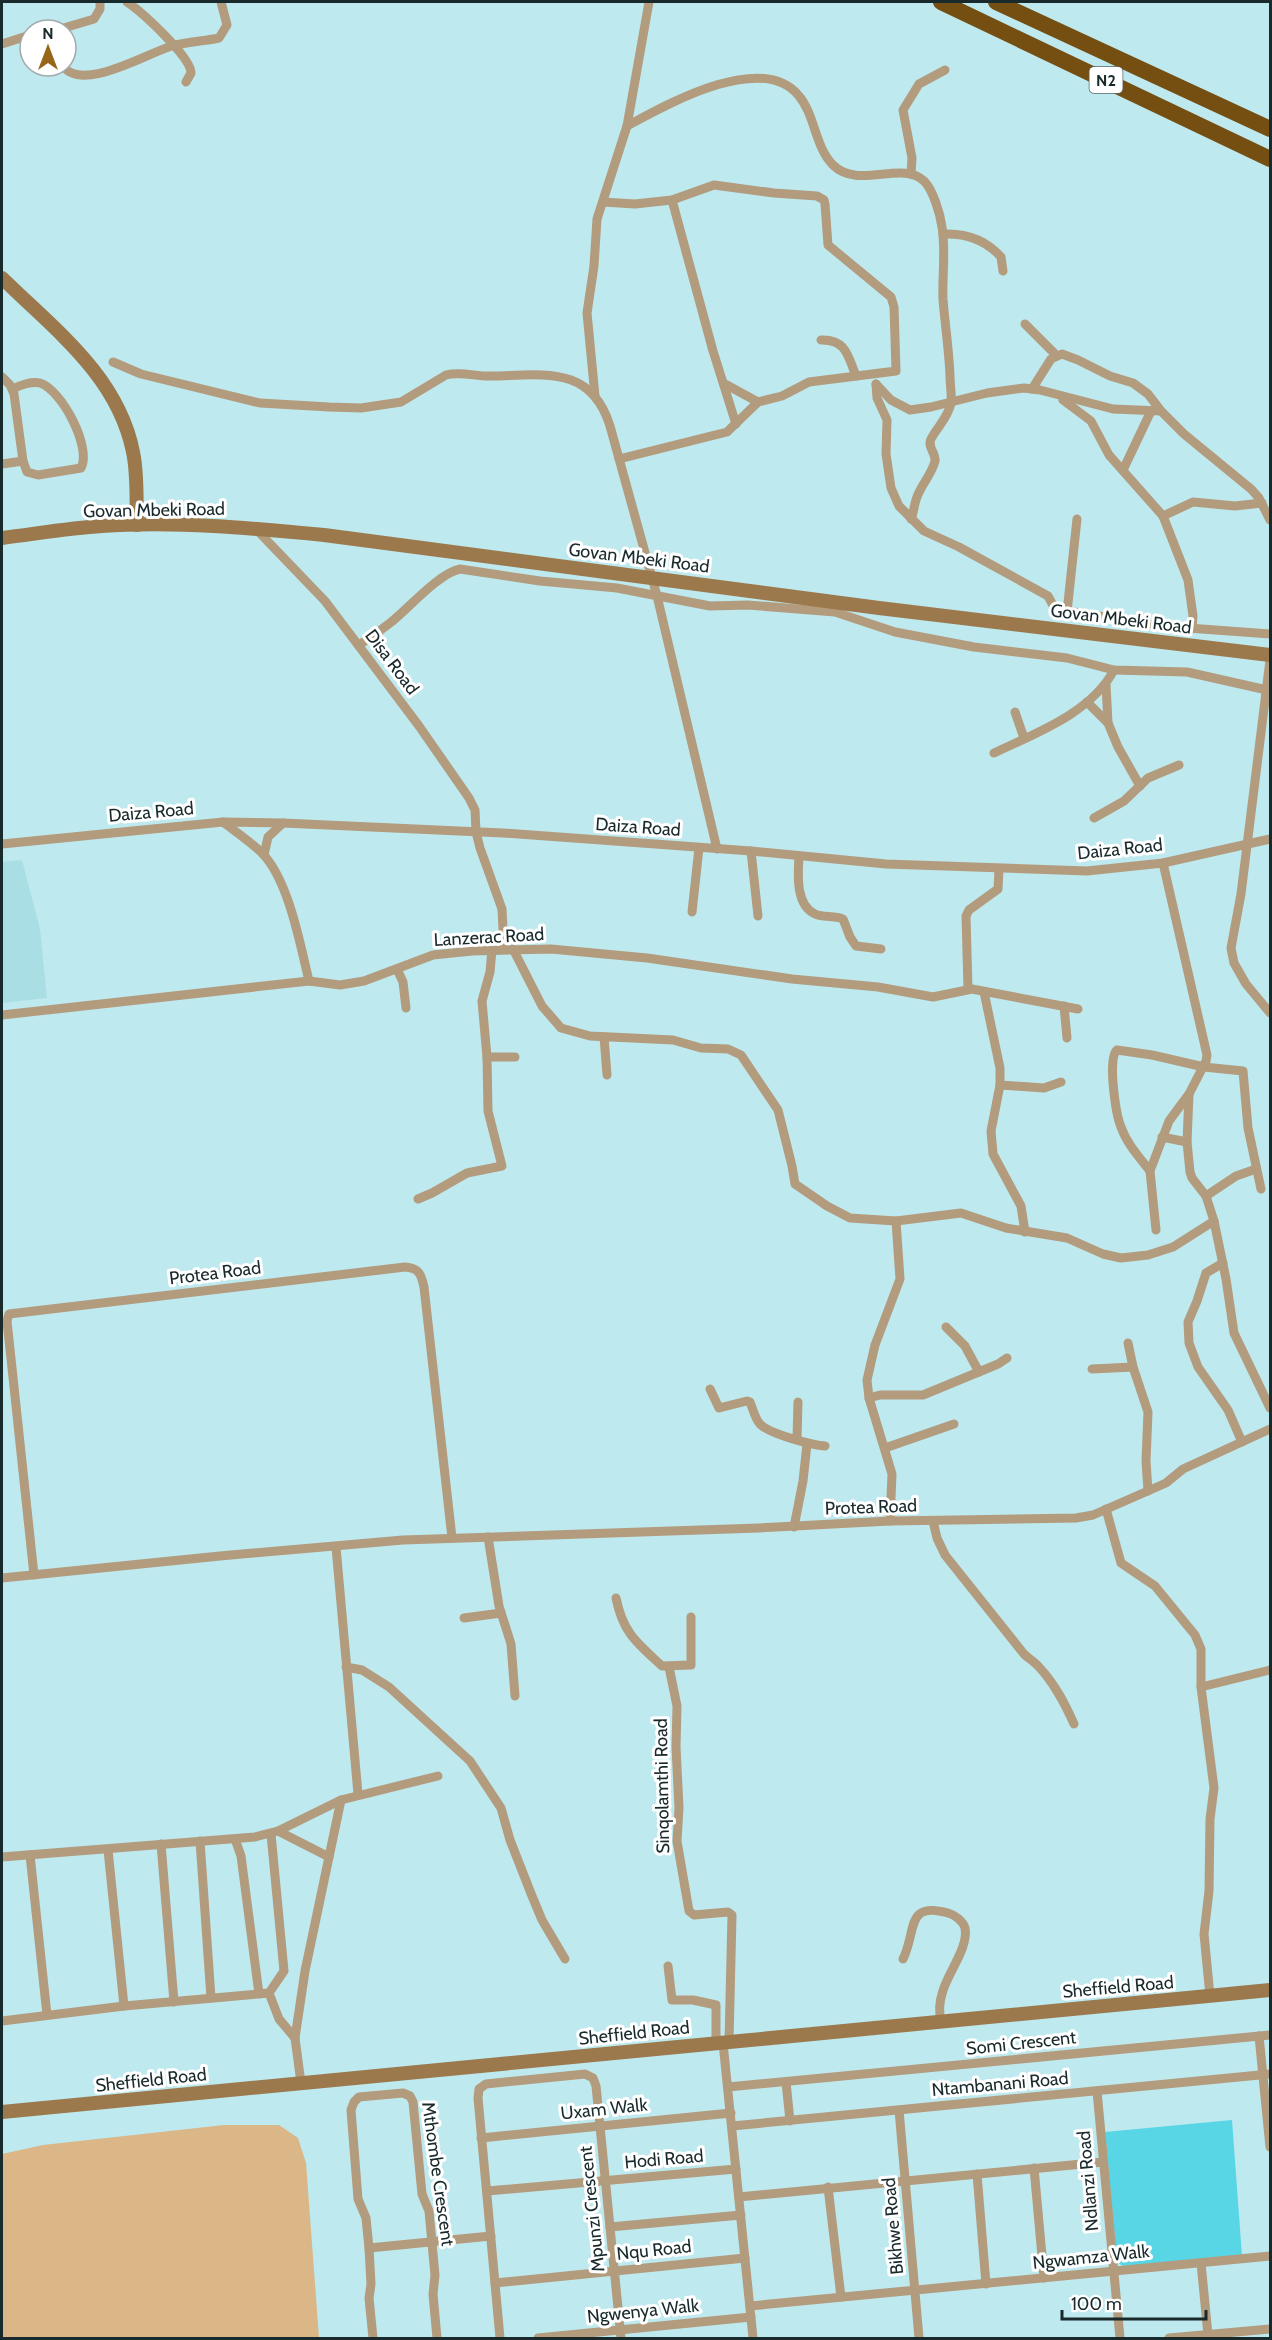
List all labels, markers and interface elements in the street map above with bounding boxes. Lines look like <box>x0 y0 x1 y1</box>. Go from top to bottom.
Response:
north arrow <box>18 18 78 78</box>
text: N <box>42 24 54 43</box>
road number: N2 <box>1090 67 1122 93</box>
street label: Govan Mbeki Road <box>83 498 225 522</box>
street label: Govan Mbeki Road <box>567 538 711 578</box>
street label: Govan Mbeki Road <box>1049 599 1193 639</box>
street label: Disa Road <box>360 625 424 699</box>
street label: Daiza Road <box>107 797 195 827</box>
street label: Daiza Road <box>595 813 681 841</box>
street label: Daiza Road <box>1076 834 1164 864</box>
street label: Lanzerac Road <box>433 923 545 951</box>
street label: Protea Road <box>168 1256 262 1290</box>
street label: Protea Road <box>824 1494 918 1520</box>
street label: Sinqolamthi Road <box>650 1718 674 1854</box>
street label: Sheffield Road <box>1061 1971 1175 2003</box>
street label: Sheffield Road <box>577 2016 691 2050</box>
street label: Somi Crescent <box>965 2026 1077 2060</box>
street label: Sheffield Road <box>94 2063 208 2097</box>
street label: Ntambanani Road <box>931 2067 1069 2101</box>
street label: Uxam Walk <box>560 2093 649 2124</box>
street label: Mthombe Crescent <box>417 2100 459 2248</box>
street label: Ndlanzi Road <box>1073 2130 1103 2232</box>
street label: Mpunzi Crescent <box>574 2145 610 2273</box>
street label: Hodi Road <box>624 2145 704 2173</box>
street label: Bikhwe Road <box>878 2177 908 2275</box>
street label: Nqu Road <box>616 2235 692 2265</box>
street label: Ngwamza Walk <box>1032 2240 1151 2274</box>
scale bar <box>1062 2283 1206 2321</box>
text: 100 m <box>1071 2293 1122 2315</box>
street label: Ngwenya Walk <box>586 2294 701 2328</box>

